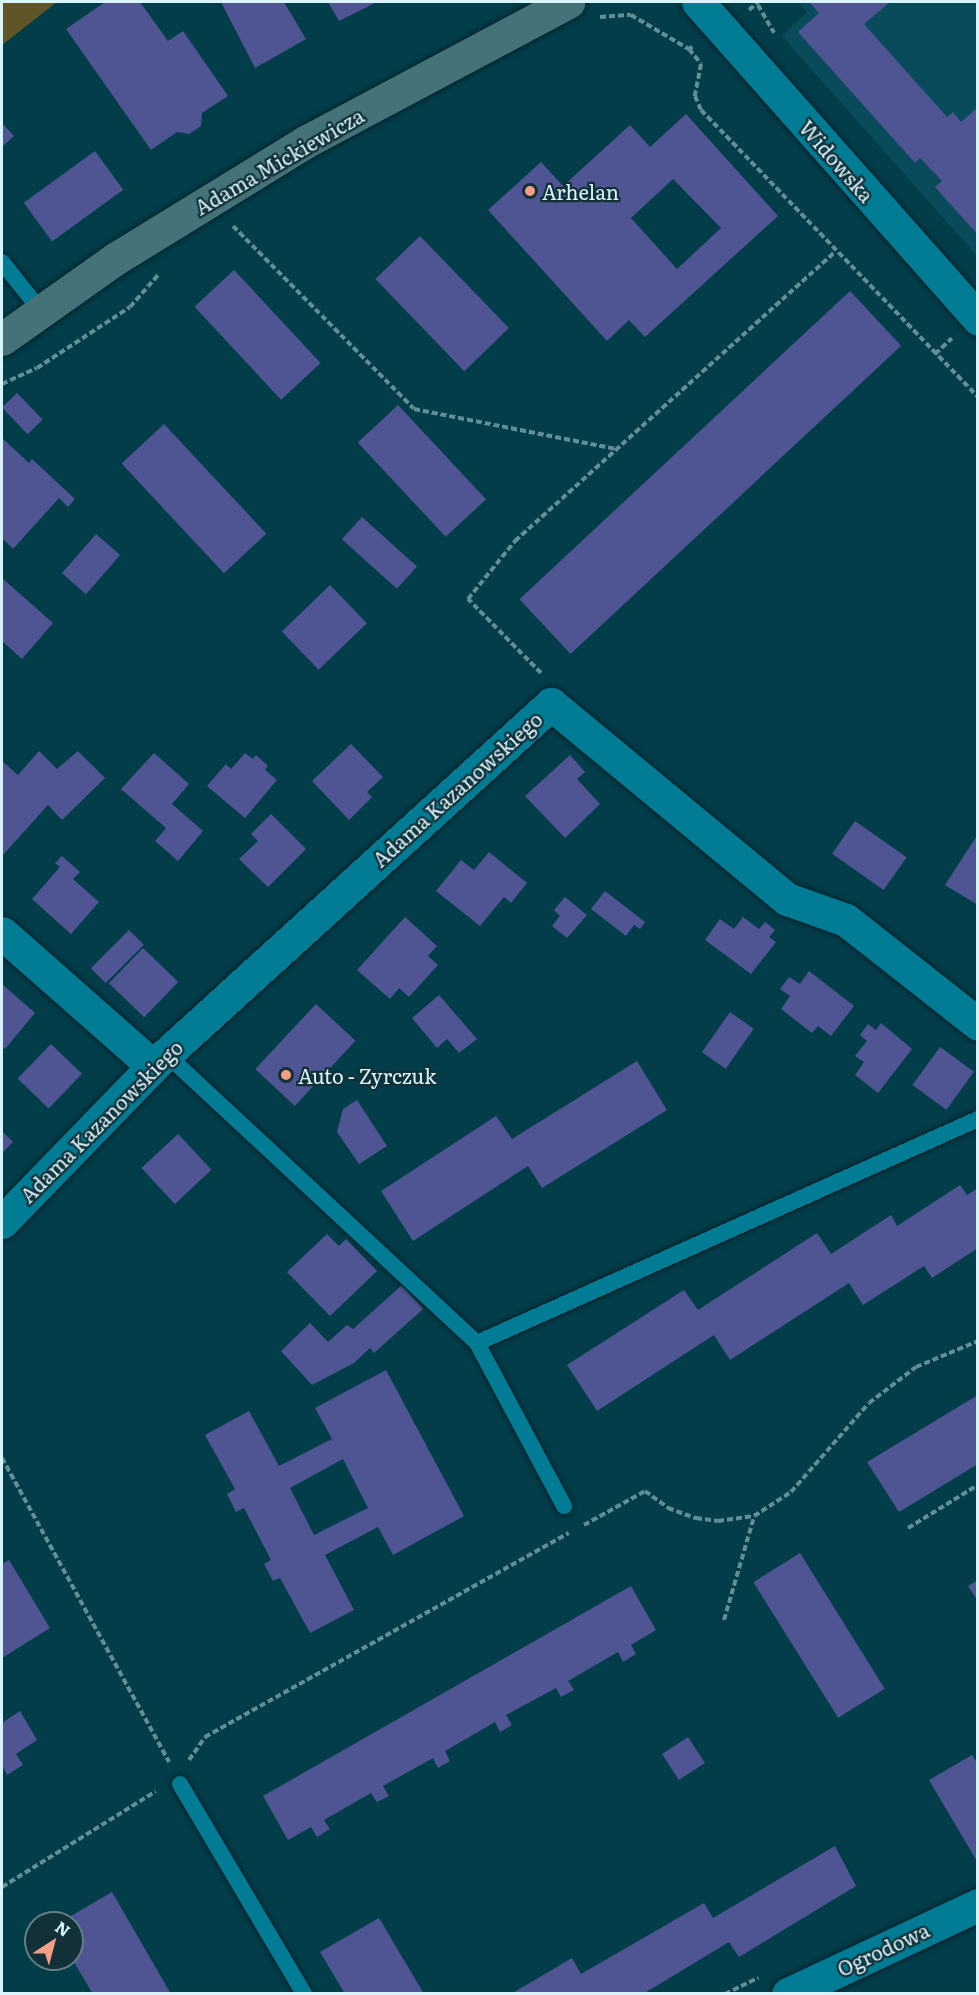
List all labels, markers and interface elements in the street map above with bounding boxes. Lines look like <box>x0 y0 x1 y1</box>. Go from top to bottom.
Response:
street label: Adama Mickiewicza <box>190 103 368 219</box>
street label: Widowska <box>795 115 879 207</box>
place label: Arhelan <box>542 179 619 203</box>
marker: Arhelan <box>523 184 537 198</box>
street label: Adama Kazanowskiego <box>367 706 547 872</box>
street label: Adama Kazanowskiego <box>15 1035 187 1207</box>
place label: Auto - Zyrczuk <box>298 1063 436 1087</box>
marker: Auto - Zyrczuk <box>279 1068 293 1082</box>
north arrow <box>24 1911 84 1971</box>
text: N <box>51 1914 76 1942</box>
street label: Ogrodowa <box>833 1917 933 1981</box>

